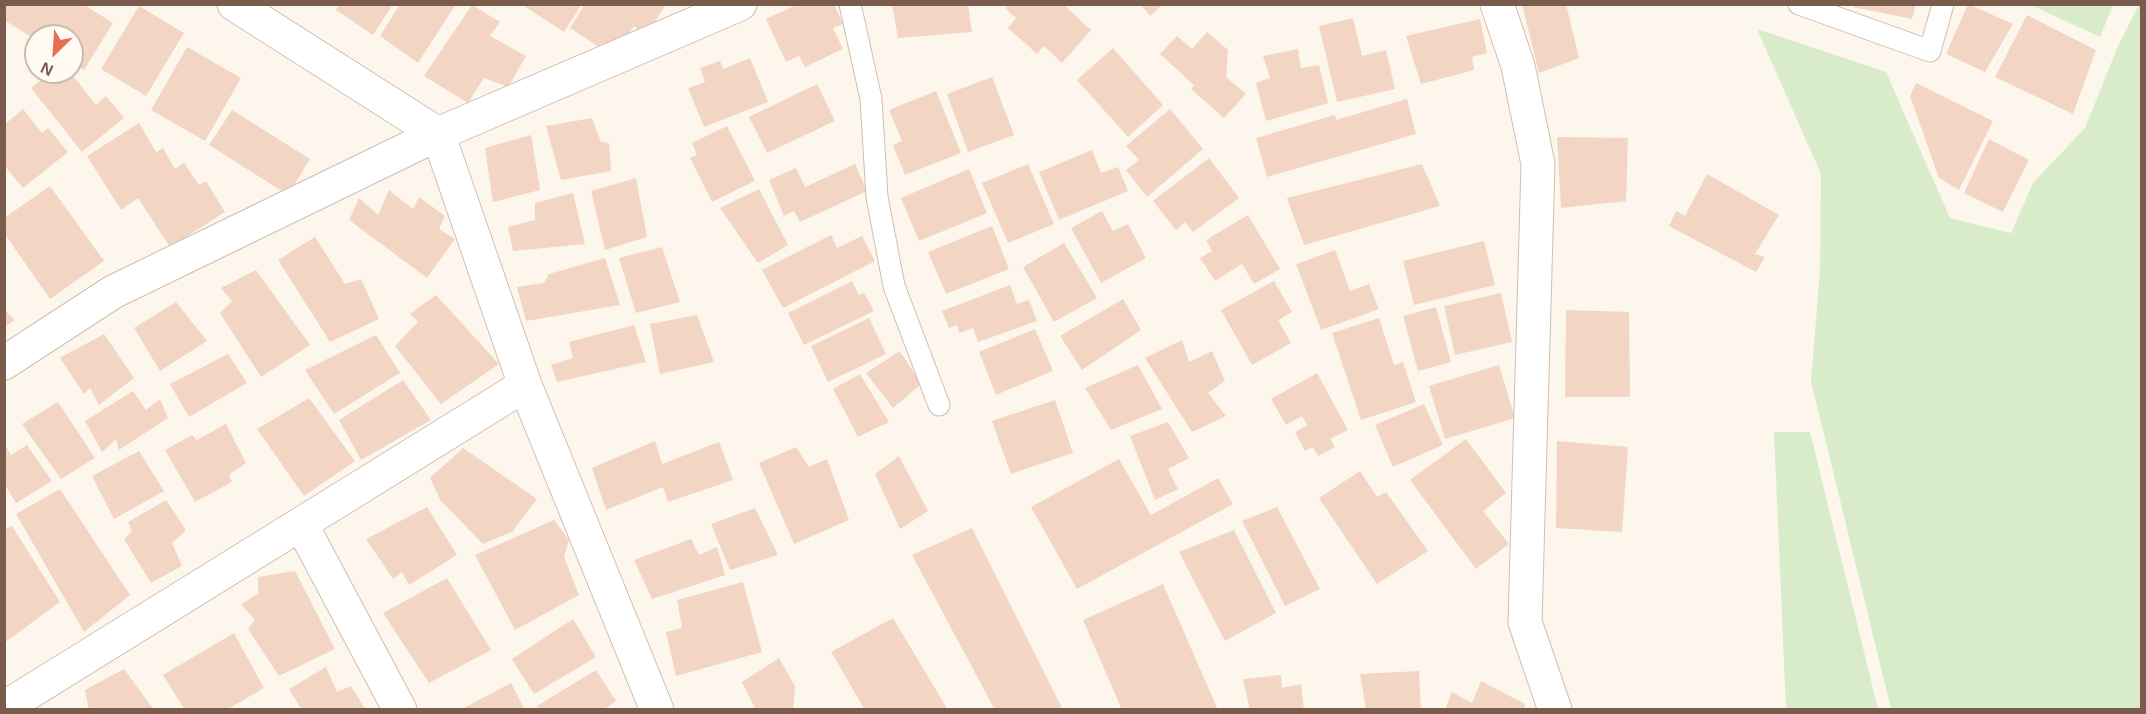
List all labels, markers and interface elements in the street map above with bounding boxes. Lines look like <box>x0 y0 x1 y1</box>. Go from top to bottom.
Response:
north arrow <box>24 24 84 84</box>
text: N <box>38 59 56 79</box>

